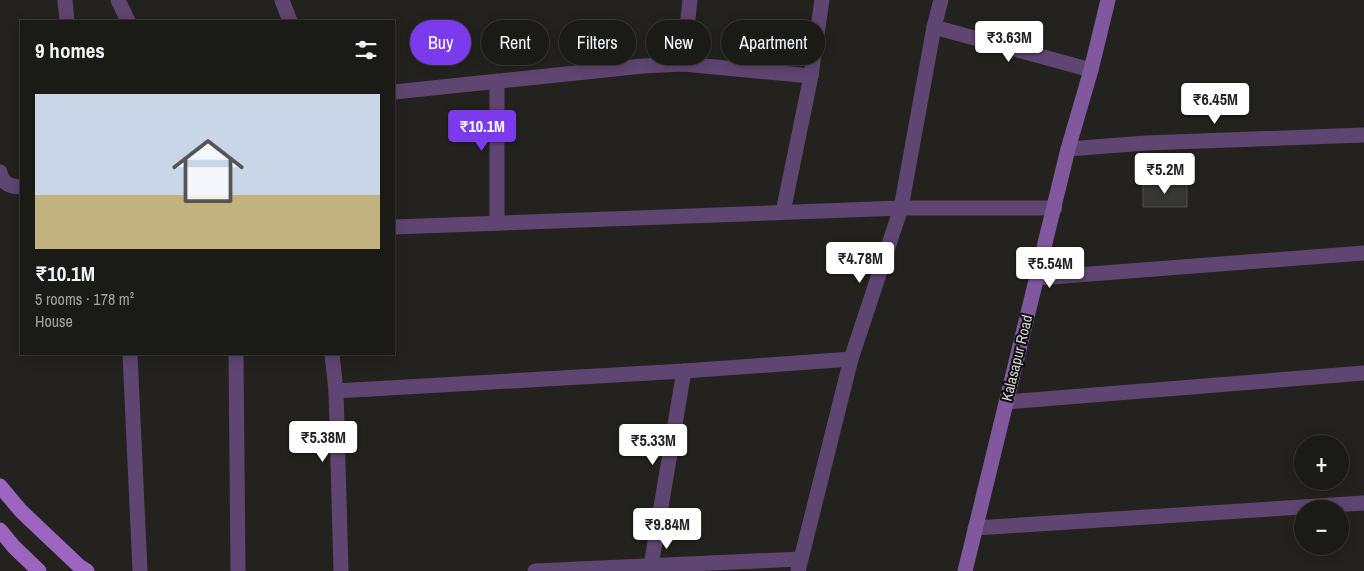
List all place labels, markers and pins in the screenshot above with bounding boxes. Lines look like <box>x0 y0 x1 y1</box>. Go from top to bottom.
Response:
pin: ₹3.63M <box>968 20 1050 63</box>
pin: ₹6.45M <box>1174 82 1256 125</box>
pin: ₹10.1M <box>441 110 523 152</box>
pin: ₹5.2M <box>1130 152 1200 195</box>
pin: ₹4.78M <box>819 242 901 284</box>
pin: ₹5.54M <box>1009 246 1091 289</box>
pin: ₹5.38M <box>282 420 364 463</box>
pin: ₹5.33M <box>612 424 694 466</box>
pin: ₹9.84M <box>626 508 708 550</box>

